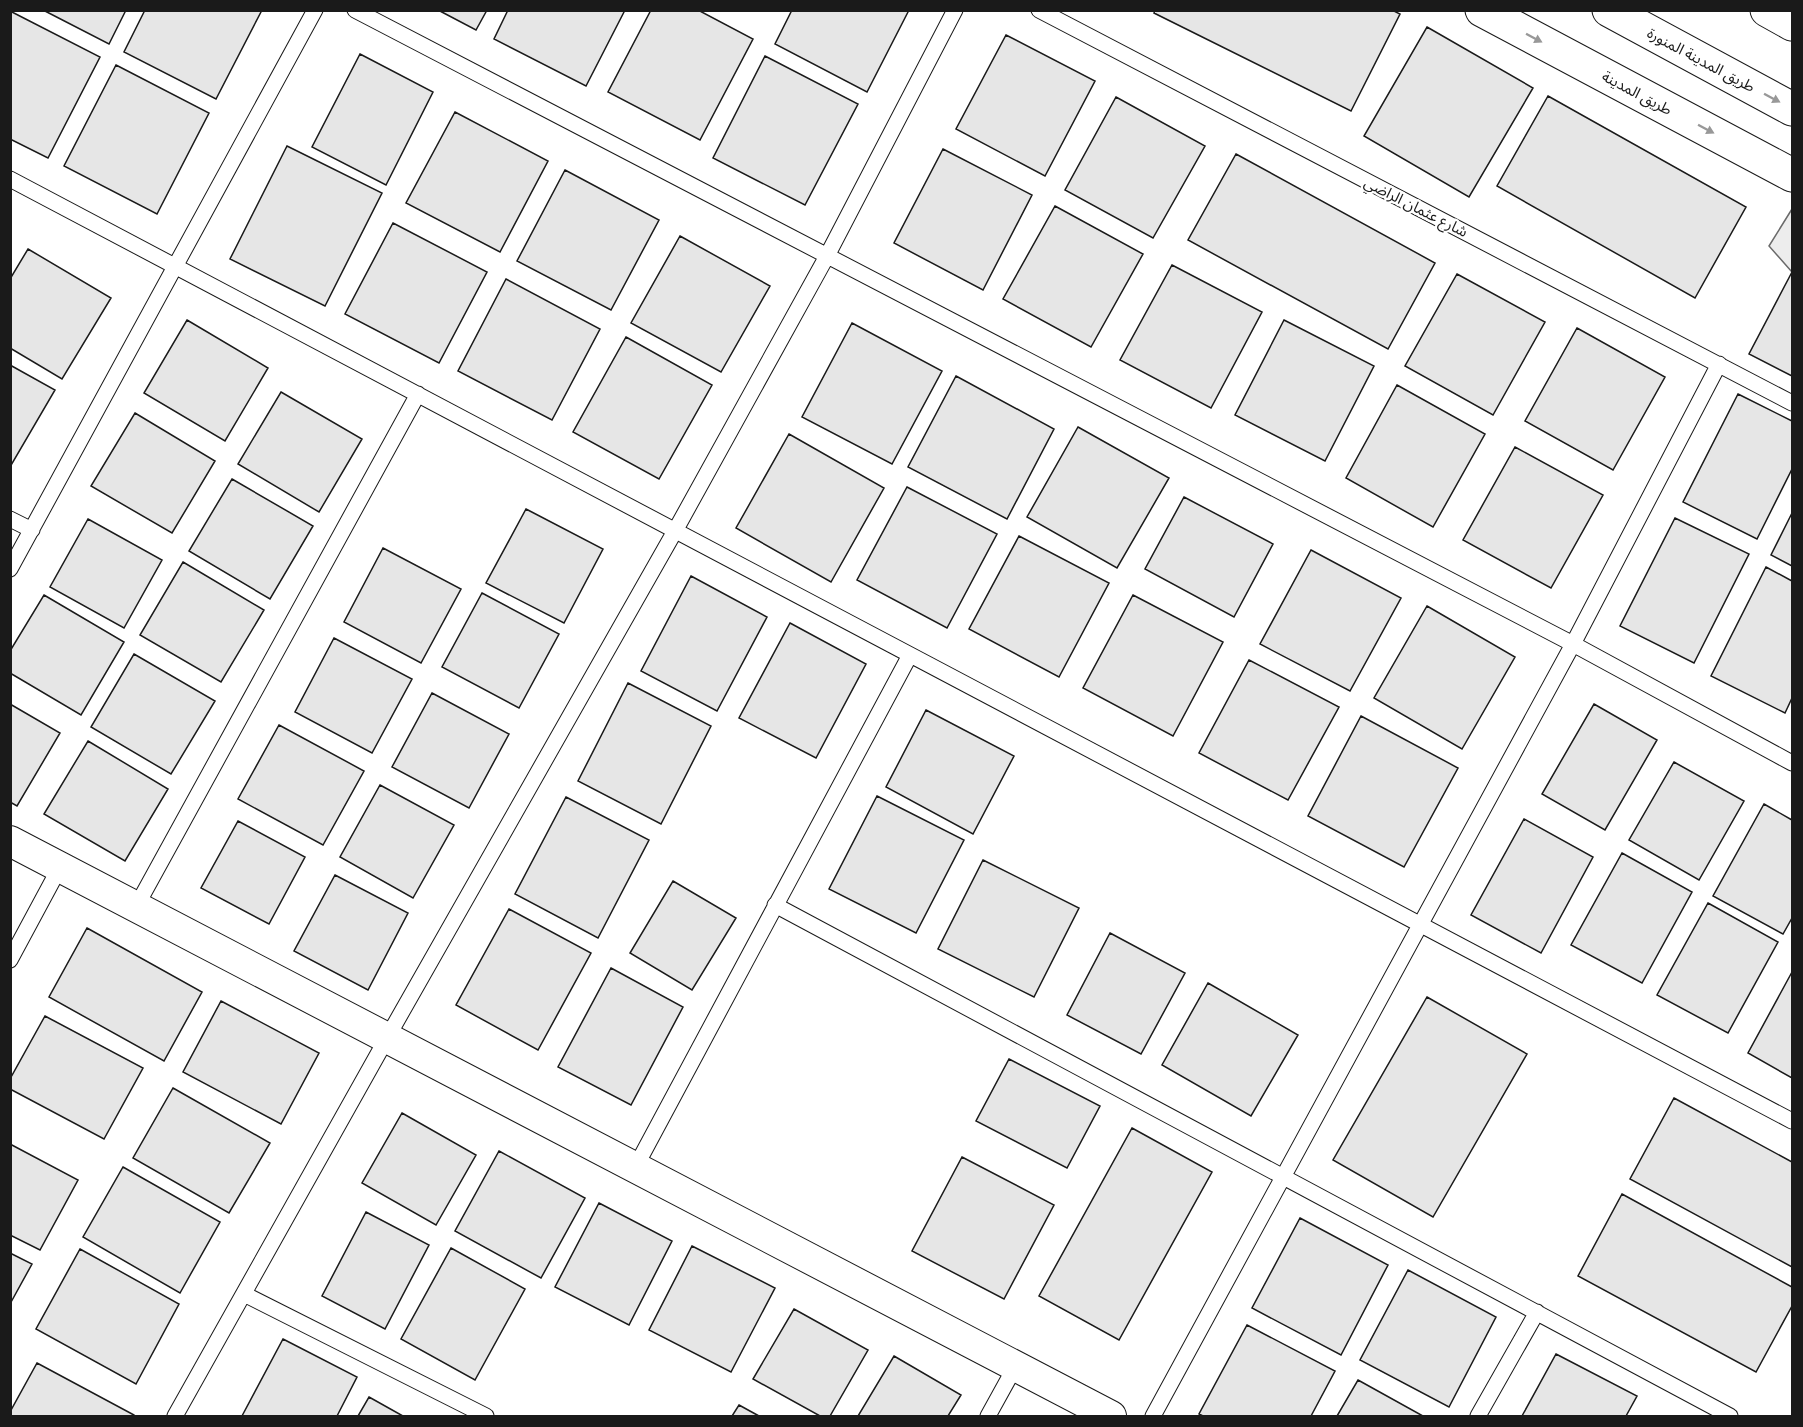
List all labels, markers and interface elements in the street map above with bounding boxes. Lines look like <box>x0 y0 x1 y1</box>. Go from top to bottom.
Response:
street label: طريق المدينة المنورة <box>1644 24 1758 97</box>
one-way arrow <box>1525 33 1542 43</box>
street label: طريق المدينة <box>1598 67 1675 120</box>
one-way arrow <box>1764 93 1781 103</box>
one-way arrow <box>1698 124 1715 134</box>
street label: شارع عثمان الراضي <box>1360 173 1471 244</box>

